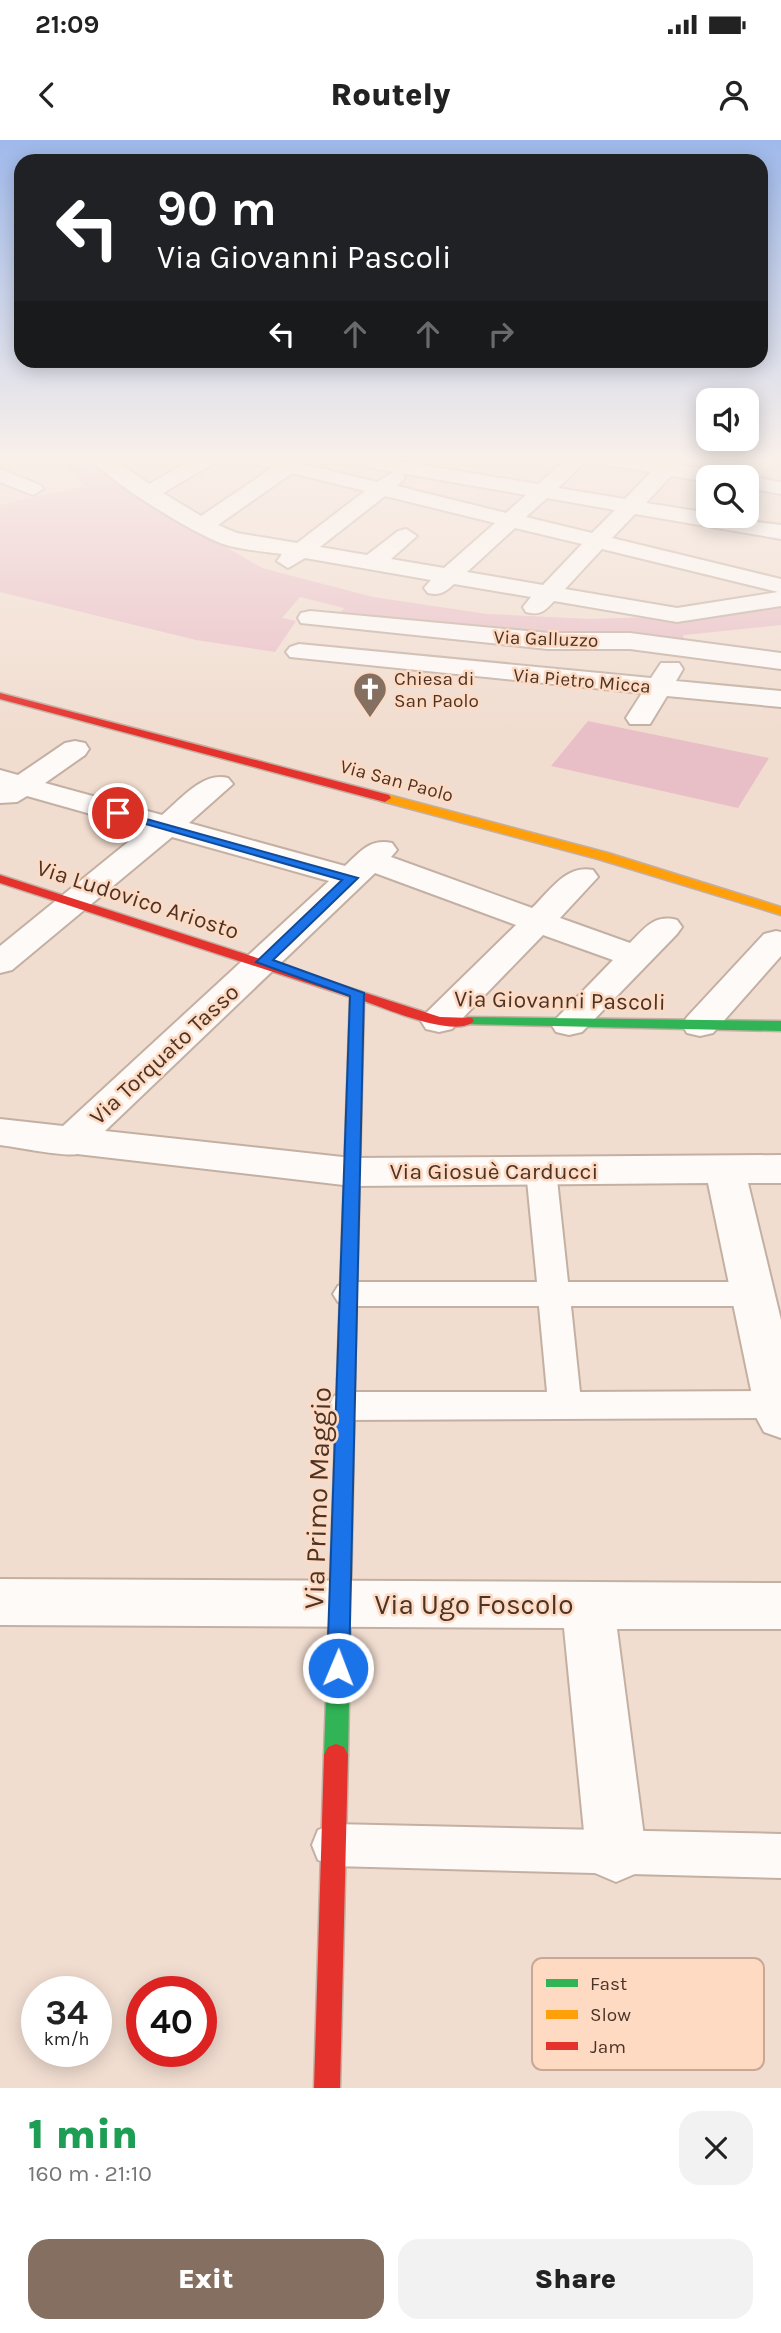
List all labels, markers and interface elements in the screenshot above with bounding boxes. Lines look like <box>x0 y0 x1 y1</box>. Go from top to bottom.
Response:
text: 21:09 <box>35 9 99 40</box>
icon: back <box>28 76 66 114</box>
text: Routely <box>331 76 450 113</box>
icon: person <box>715 76 753 114</box>
text: 90 m <box>157 180 277 237</box>
icon: left <box>42 182 133 273</box>
text: Via Giovanni Pascoli <box>157 239 451 276</box>
icon: left <box>263 315 301 353</box>
icon: ahead <box>336 315 374 353</box>
icon: ahead <box>409 315 447 353</box>
icon: right <box>482 315 520 353</box>
map controls <box>696 388 759 528</box>
button: sound <box>696 388 759 451</box>
button: search <box>696 465 759 528</box>
street label: Via Galluzzo <box>493 626 599 652</box>
street label: Via Pietro Micca <box>512 664 652 698</box>
place label: Chiesa di San Paolo <box>394 668 479 712</box>
church icon: Chiesa di San Paolo <box>351 670 389 719</box>
street label: Via San Paolo <box>338 755 456 807</box>
pin <box>88 783 148 843</box>
icon: arrive <box>99 794 137 832</box>
street label: Via Ludovico Ariosto <box>33 854 243 945</box>
street label: Via Torquato Tasso <box>84 978 245 1130</box>
street label: Via Giovanni Pascoli <box>454 985 666 1016</box>
street label: Via Giosuè Carducci <box>390 1158 598 1185</box>
street label: Via Primo Maggio <box>297 1386 338 1610</box>
street label: Via Ugo Foscolo <box>375 1588 574 1621</box>
position arrow <box>301 1631 375 1705</box>
legend <box>532 1958 764 2070</box>
text: Fast <box>590 1973 627 1995</box>
speed limit sign: 40 <box>126 1976 217 2067</box>
text: 34 <box>45 1992 88 2033</box>
text: Slow <box>590 2004 631 2026</box>
text: km/h <box>44 2028 89 2050</box>
text: Jam <box>590 2036 626 2058</box>
text: 1 min <box>28 2109 138 2159</box>
button: close <box>679 2111 753 2185</box>
text: 160 m · 21:10 <box>28 2160 152 2187</box>
button: Exit <box>28 2239 384 2319</box>
button: Share <box>398 2239 753 2319</box>

